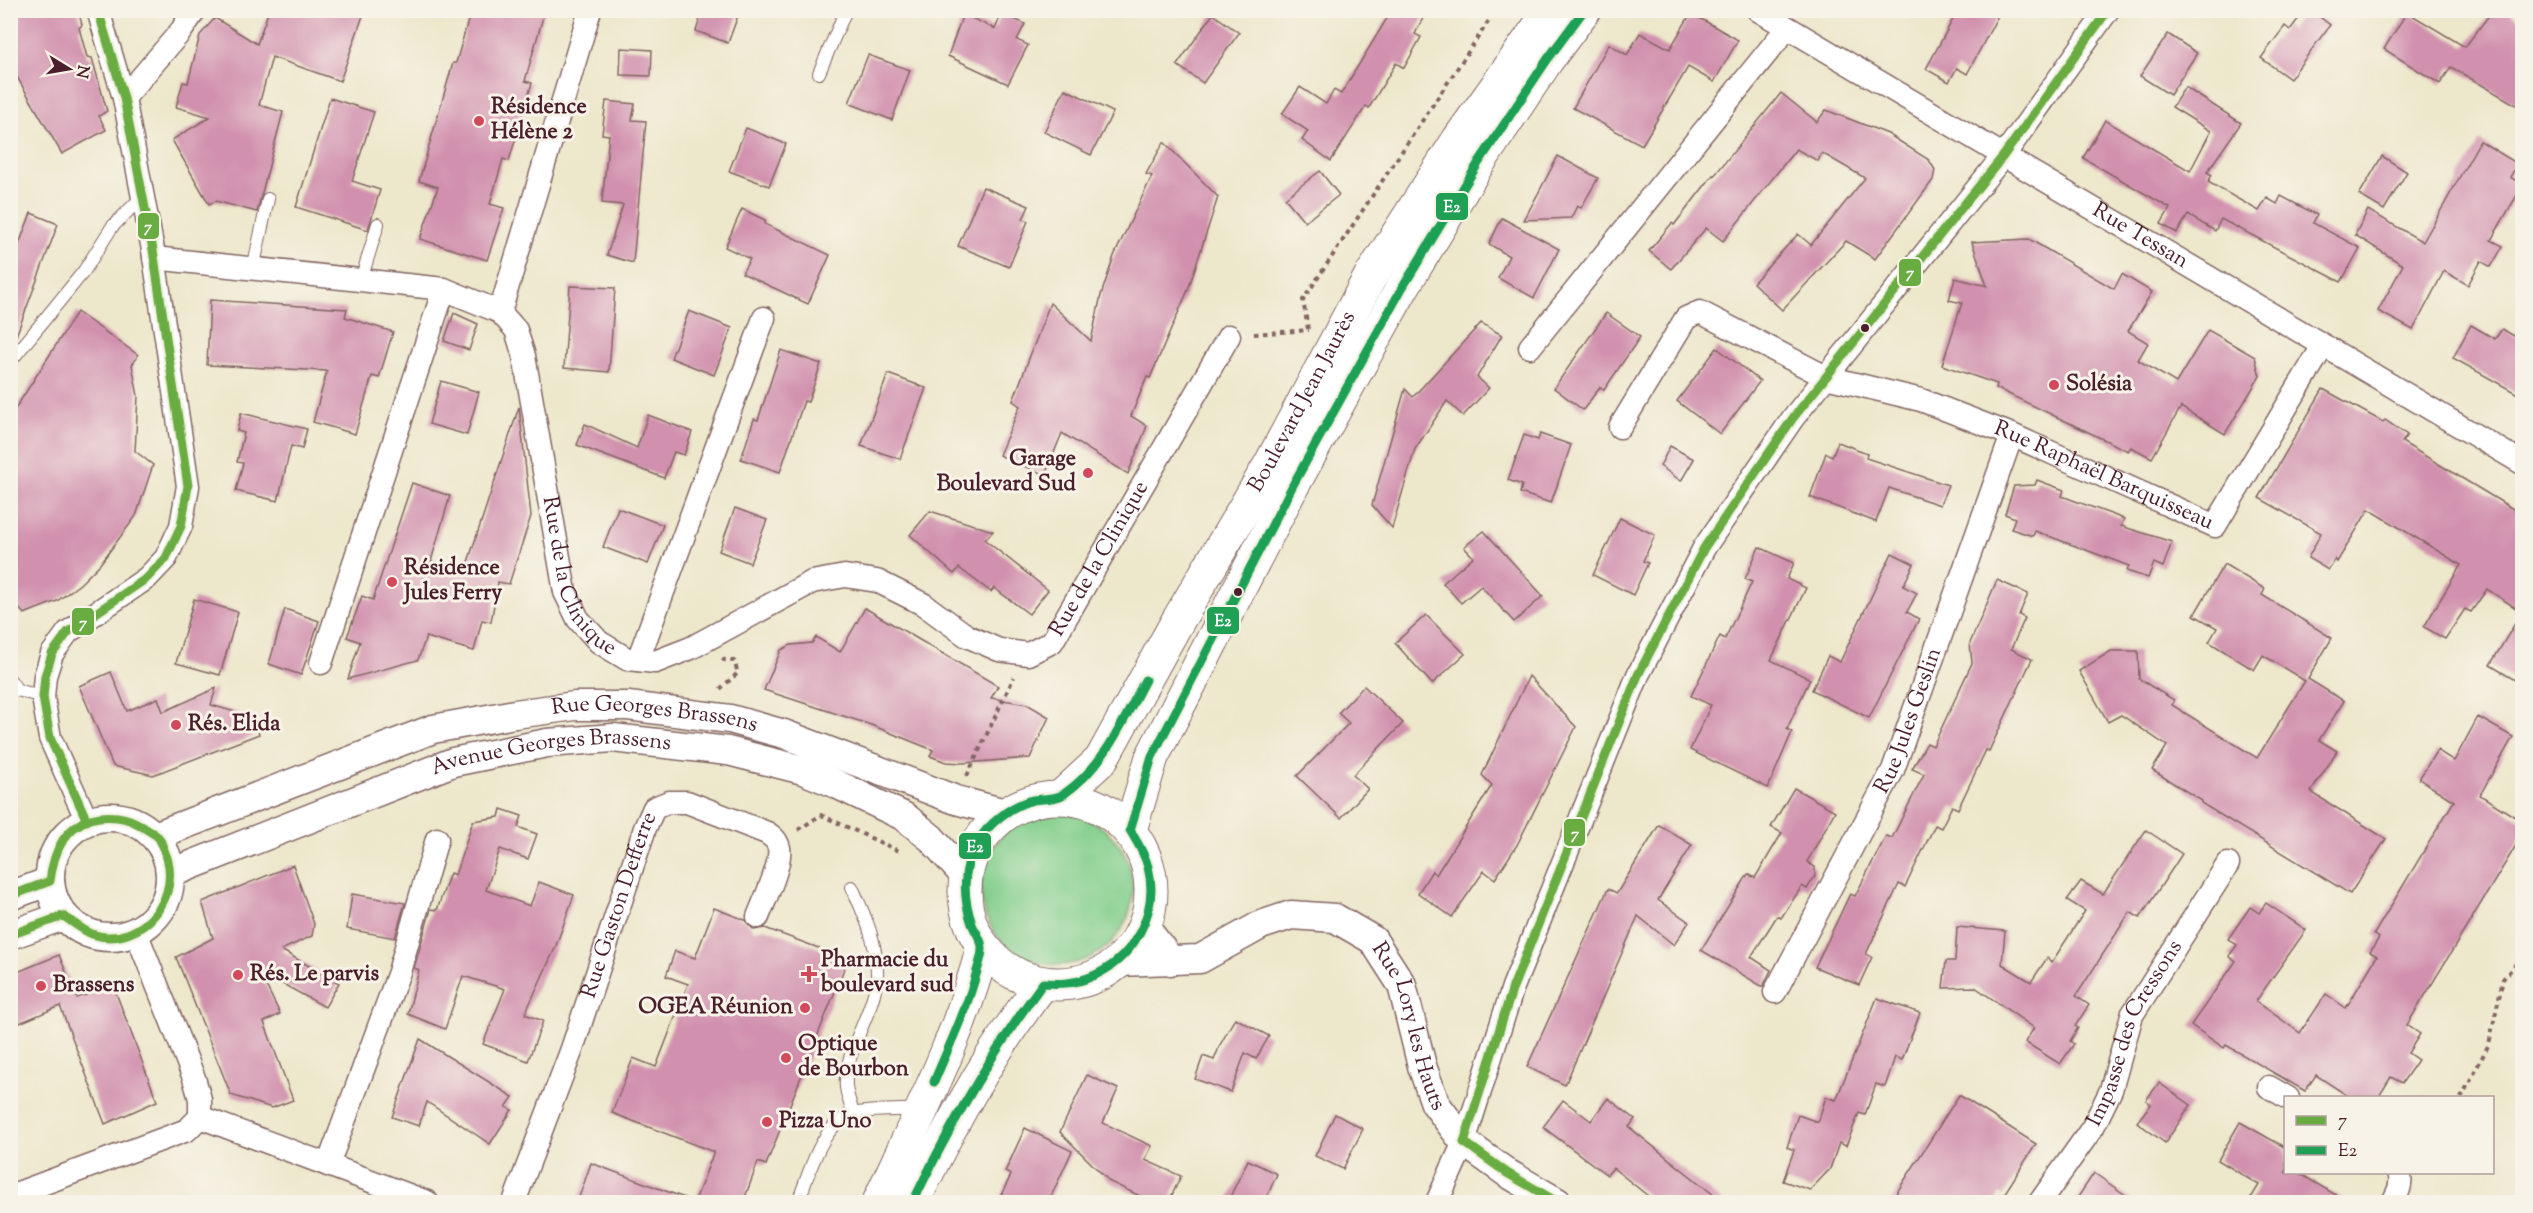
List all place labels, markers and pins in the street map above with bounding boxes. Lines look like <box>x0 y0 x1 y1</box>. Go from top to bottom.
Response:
place label: Résidence Hélène 2 <box>491 92 587 149</box>
marker: Résidence Hélène 2 <box>472 114 486 128</box>
unlabelled marker <box>1859 322 1871 334</box>
place label: Solésia <box>2066 369 2133 401</box>
marker: Solésia <box>2047 378 2061 392</box>
place label: Garage Boulevard Sud <box>937 444 1077 501</box>
marker: Garage Boulevard Sud <box>1081 466 1095 480</box>
place label: Résidence Jules Ferry <box>402 553 502 610</box>
marker: Résidence Jules Ferry <box>385 575 399 589</box>
unlabelled marker <box>1232 586 1244 598</box>
place label: Rés. Elida <box>188 709 281 741</box>
marker: Rés. Elida <box>169 718 183 732</box>
place label: Pharmacie du boulevard sud <box>820 945 955 1002</box>
place label: Rés. Le parvis <box>250 959 380 991</box>
marker: Pharmacie du boulevard sud <box>802 967 816 981</box>
marker: Rés. Le parvis <box>231 968 245 982</box>
place label: Brassens <box>53 970 135 1002</box>
marker: Brassens <box>34 979 48 993</box>
place label: OGEA Réunion <box>638 992 793 1024</box>
marker: OGEA Réunion <box>798 1001 812 1015</box>
place label: Optique de Bourbon <box>798 1029 909 1086</box>
marker: Optique de Bourbon <box>779 1051 793 1065</box>
place label: Pizza Uno <box>779 1106 872 1138</box>
marker: Pizza Uno <box>760 1115 774 1129</box>

